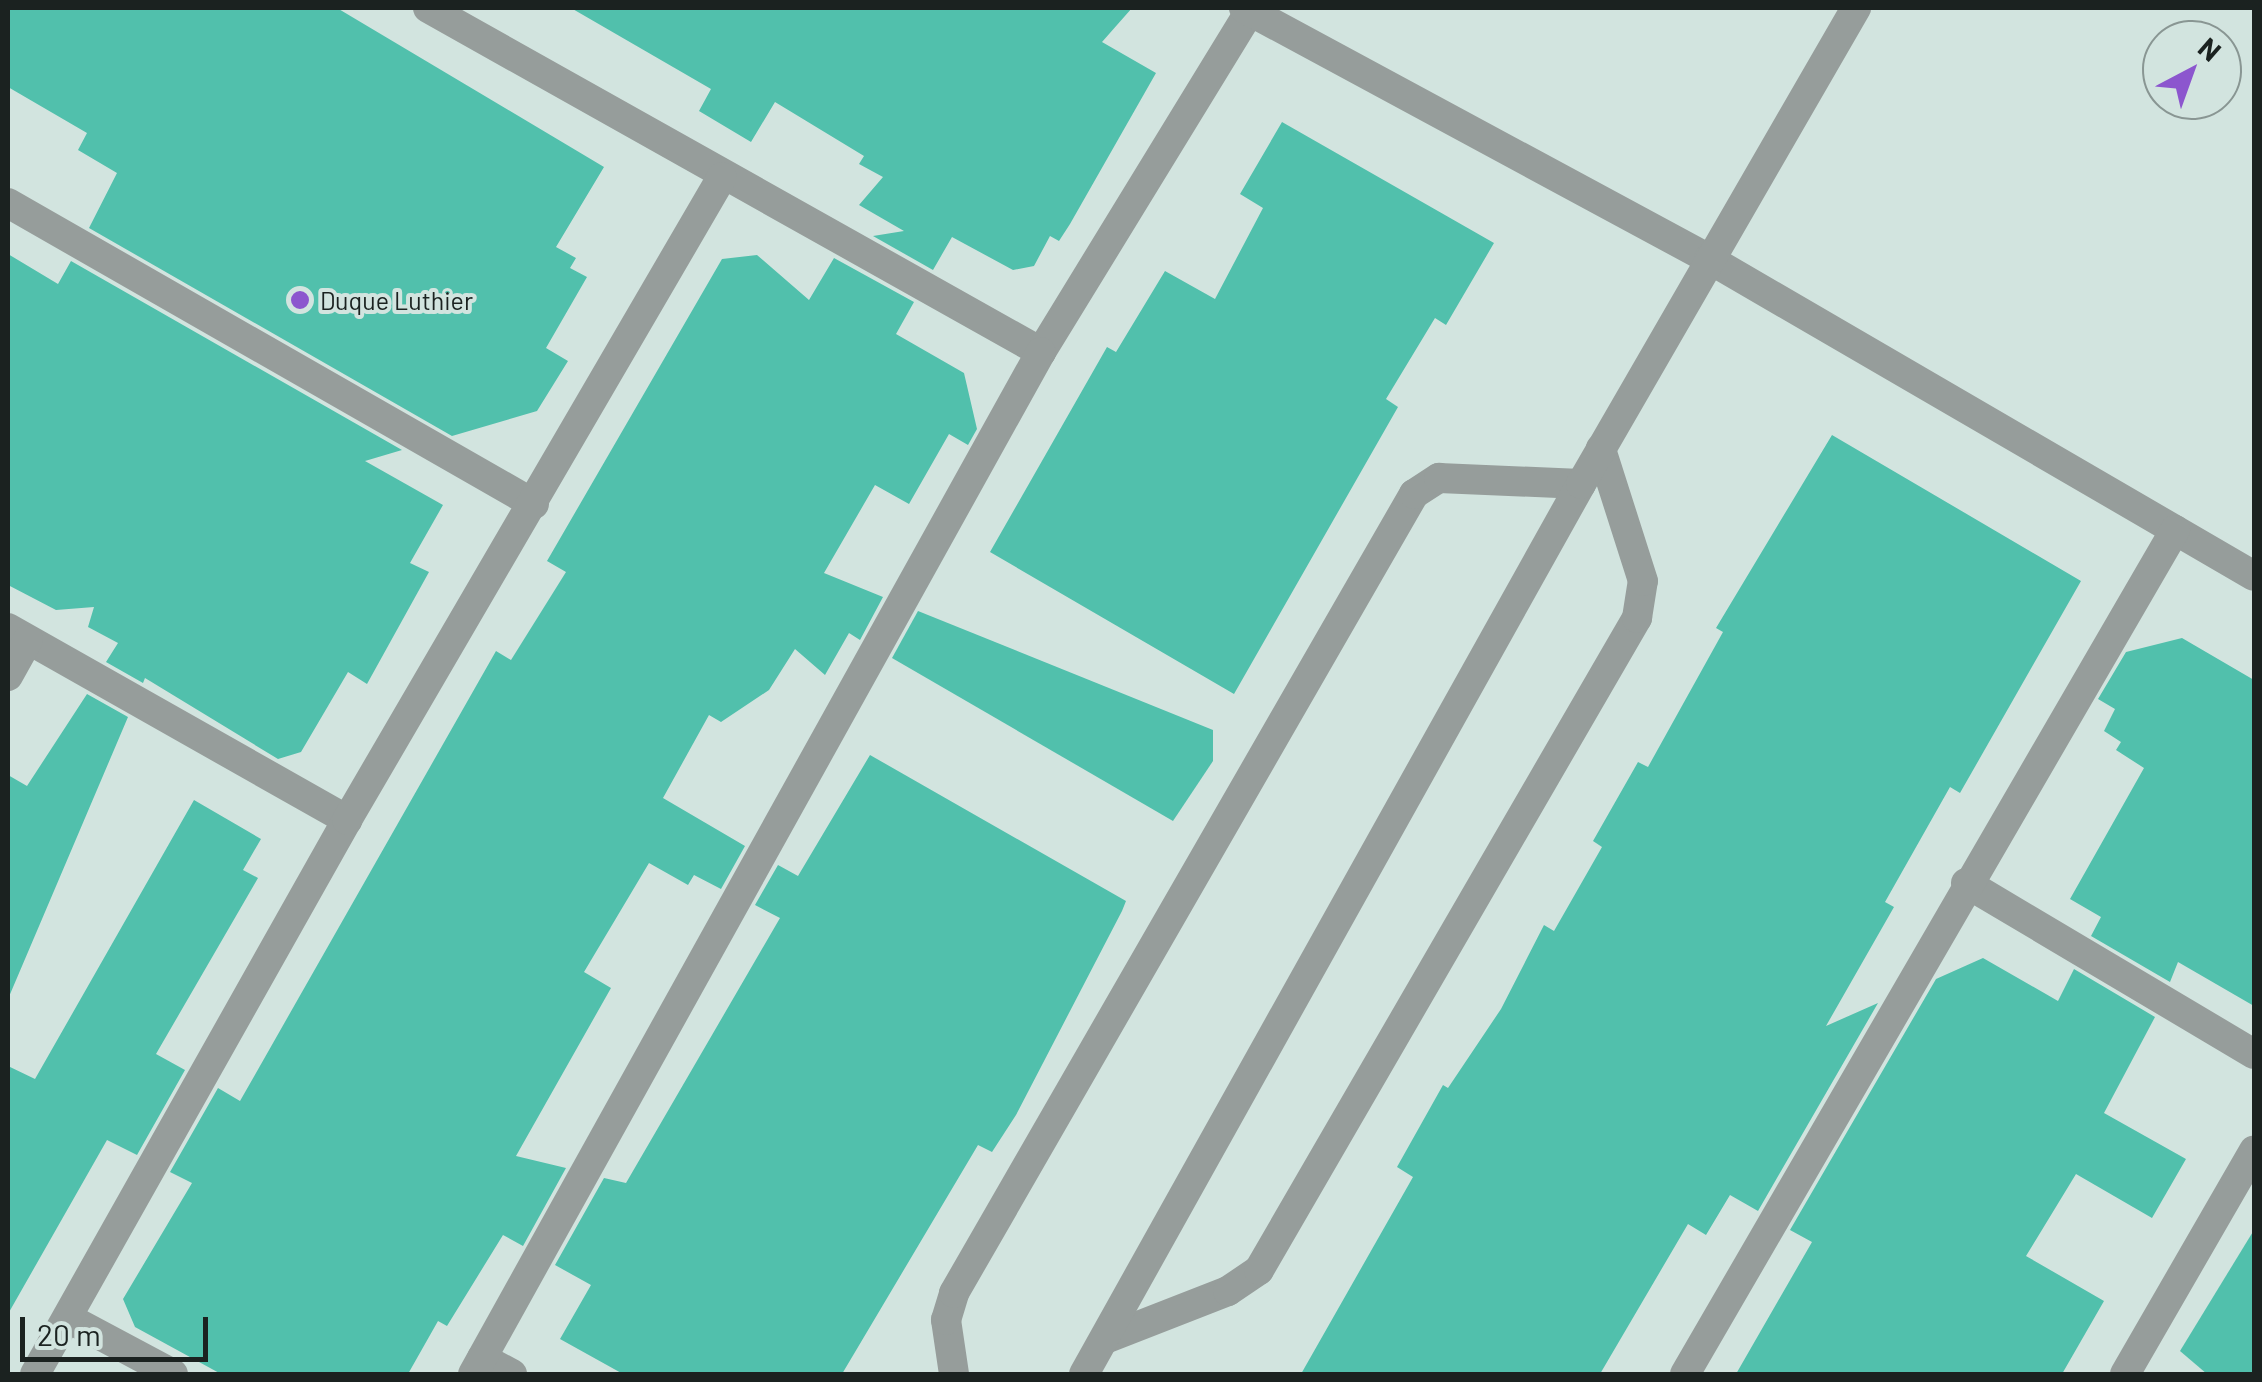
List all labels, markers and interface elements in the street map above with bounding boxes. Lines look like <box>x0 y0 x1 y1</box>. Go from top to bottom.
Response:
north arrow <box>2142 20 2242 120</box>
text: N <box>2192 30 2229 68</box>
place label: Duque Luthier <box>320 285 473 315</box>
marker: Duque Luthier <box>289 289 311 311</box>
scale bar <box>25 1297 212 1359</box>
text: 20 m <box>37 1316 101 1352</box>

